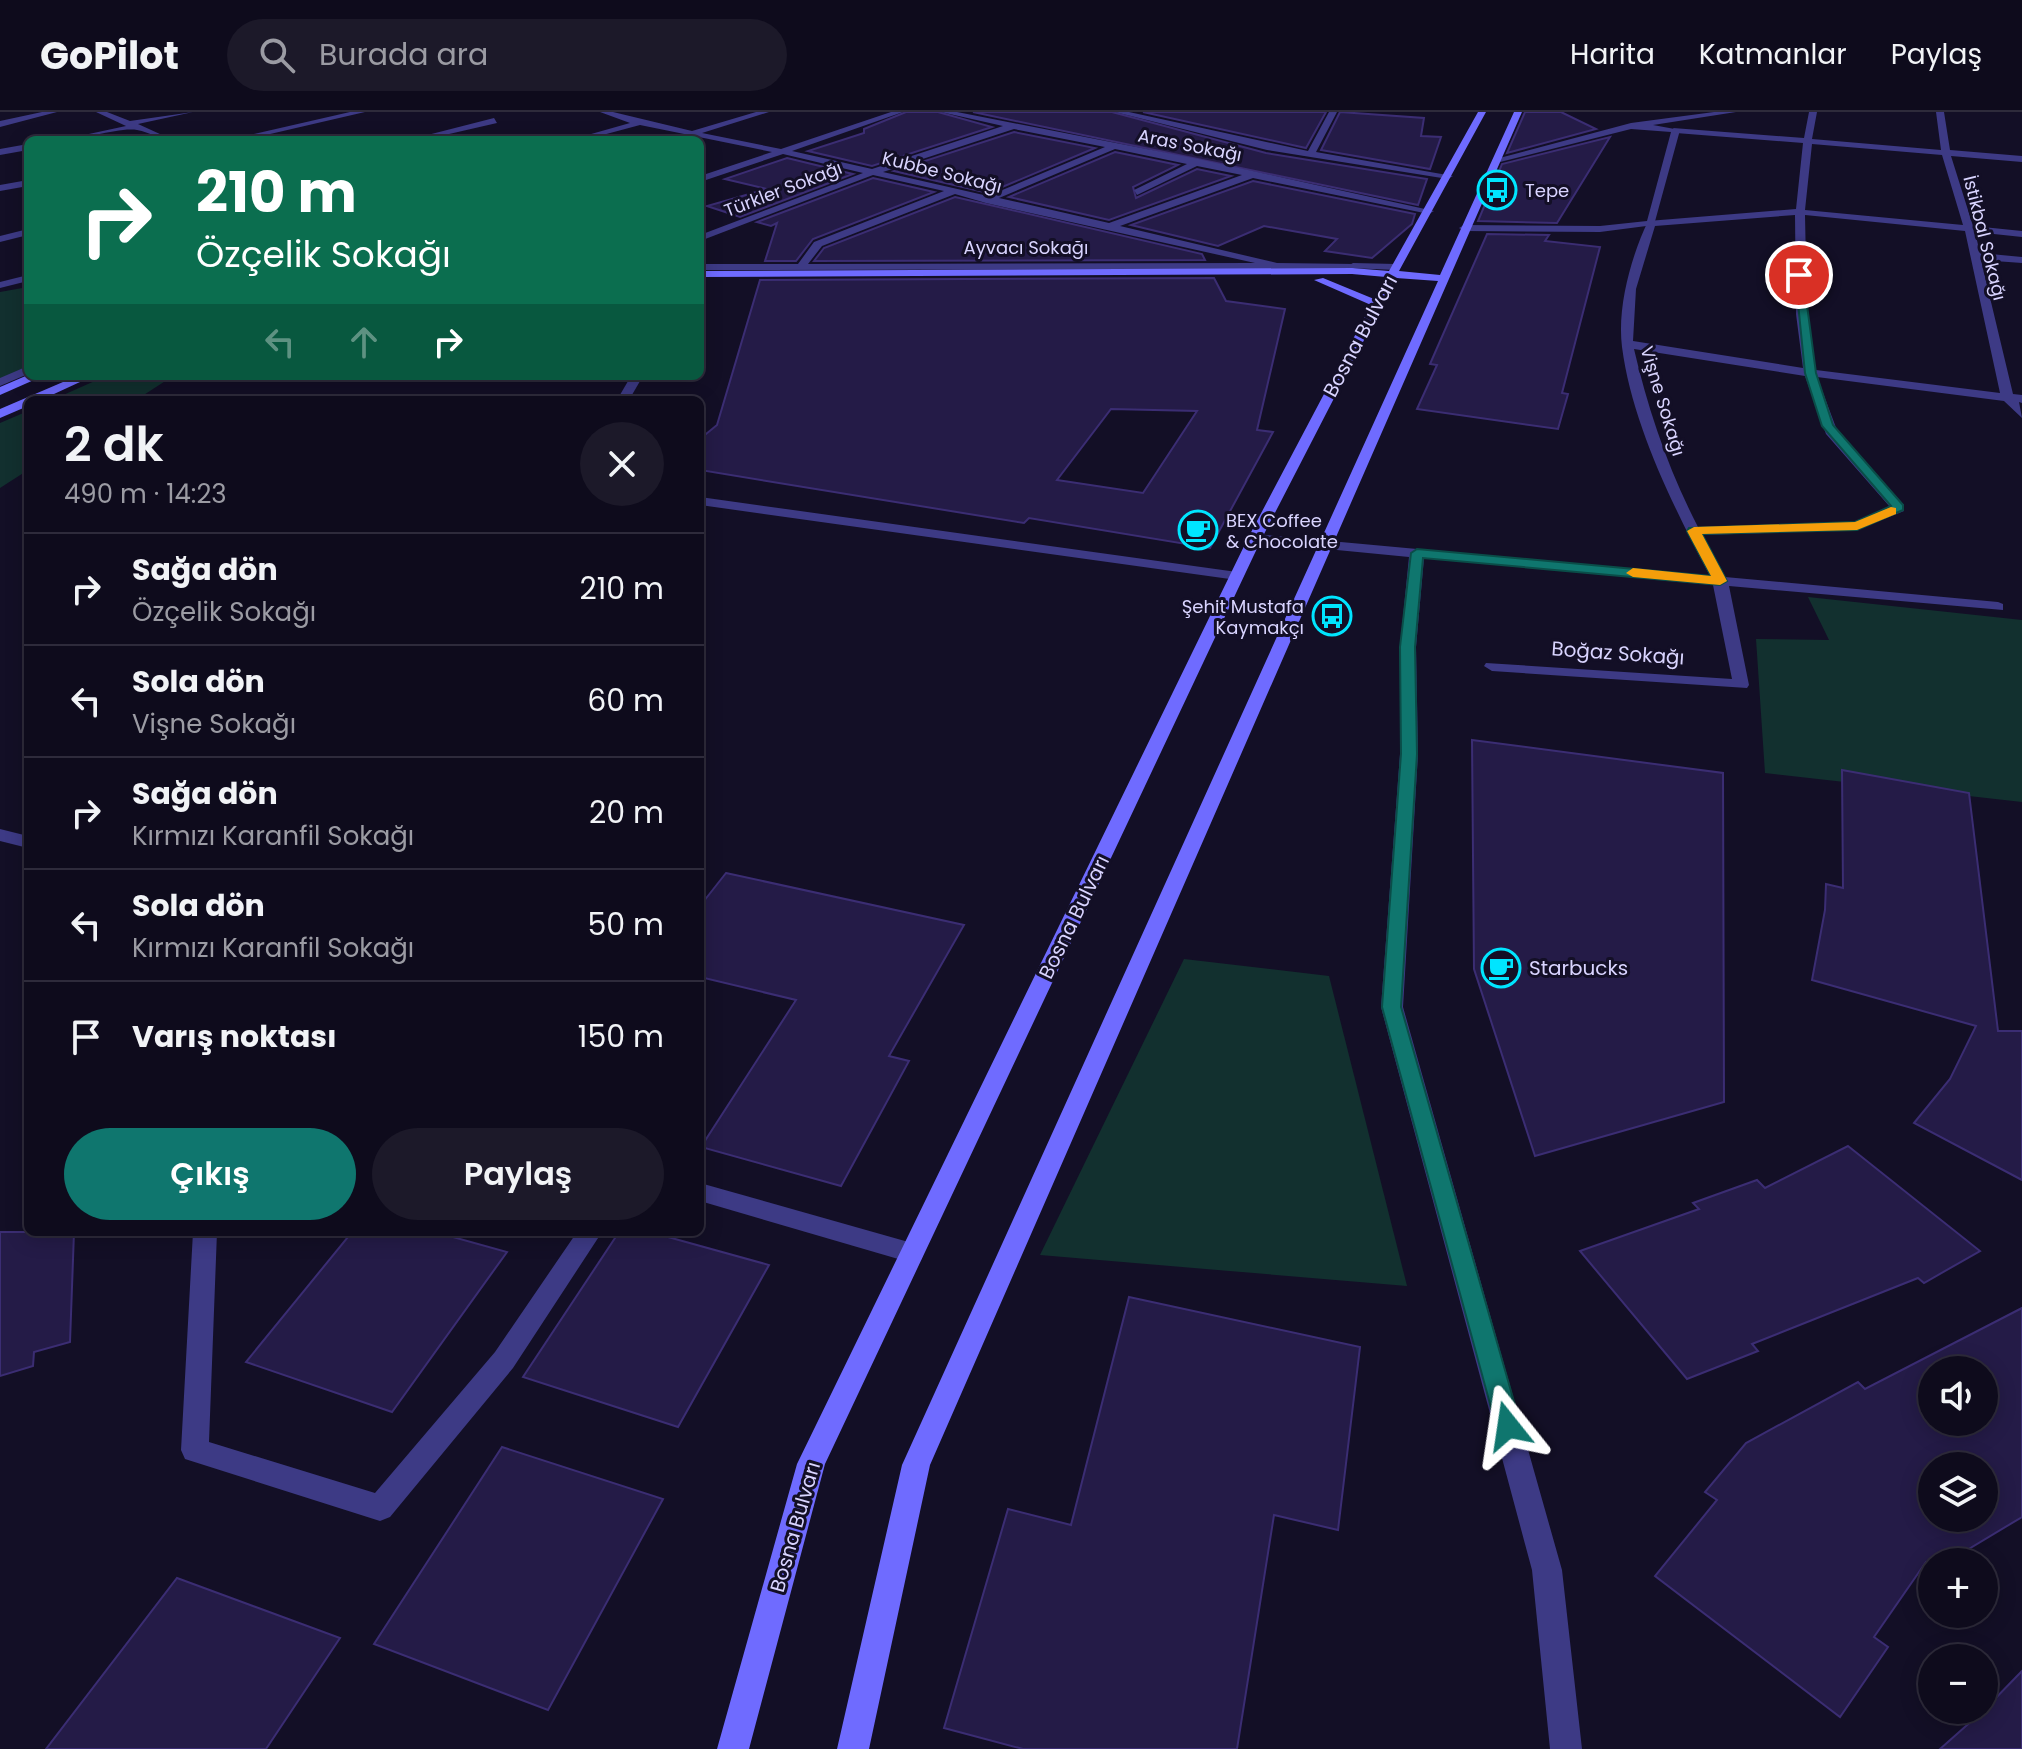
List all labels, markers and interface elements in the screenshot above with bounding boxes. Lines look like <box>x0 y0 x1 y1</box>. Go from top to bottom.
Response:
search box <box>227 19 787 91</box>
text: GoPilot <box>40 29 179 82</box>
icon: search <box>255 33 299 77</box>
text: Burada ara <box>319 33 488 76</box>
text: Harita <box>1570 35 1655 74</box>
text: Katmanlar <box>1699 35 1847 74</box>
text: Paylaş <box>1891 35 1982 74</box>
street label: Aras Sokağı <box>1136 123 1244 167</box>
street label: Kubbe Sokağı <box>879 145 1005 199</box>
text: 210 m <box>196 153 357 232</box>
street label: Türkler Sokağı <box>720 155 846 223</box>
icon: right <box>64 168 168 272</box>
bus stop icon: Tepe <box>1476 169 1518 211</box>
street label: İstikbal Sokağı <box>1957 173 2013 303</box>
place label: Tepe <box>1525 178 1569 203</box>
text: Özçelik Sokağı <box>196 229 451 280</box>
street label: Ayvacı Sokağı <box>964 235 1088 260</box>
pin <box>1765 241 1833 309</box>
icon: arrive <box>1777 253 1821 297</box>
street label: Bosna Bulvarı <box>1316 270 1404 402</box>
icon: left <box>258 320 302 364</box>
icon: ahead <box>342 320 386 364</box>
icon: right <box>426 320 470 364</box>
street label: Vişne Sokağı <box>1634 343 1692 459</box>
text: 2 dk <box>64 411 164 478</box>
button: close <box>580 422 664 506</box>
text: 490 m · 14:23 <box>64 476 227 512</box>
place label: BEX Coffee & Chocolate <box>1226 508 1338 554</box>
cafe icon: BEX Coffee & Chocolate <box>1177 509 1219 551</box>
text: Sağa dön <box>132 548 278 591</box>
icon: right <box>64 567 108 611</box>
text: 210 m <box>579 567 664 610</box>
text: Özçelik Sokağı <box>132 594 316 630</box>
place label: Şehit Mustafa Kaymakçı <box>1182 594 1304 640</box>
bus stop icon: Şehit Mustafa Kaymakçı <box>1311 595 1353 637</box>
street label: Boğaz Sokağı <box>1551 634 1685 672</box>
text: Sola dön <box>132 660 265 703</box>
icon: left <box>64 679 108 723</box>
text: 60 m <box>587 679 664 722</box>
text: Vişne Sokağı <box>132 706 296 742</box>
text: Sağa dön <box>132 772 278 815</box>
icon: right <box>64 791 108 835</box>
text: 20 m <box>589 791 664 834</box>
text: Kırmızı Karanfil Sokağı <box>132 818 414 854</box>
street label: Bosna Bulvarı <box>1032 851 1116 983</box>
text: Sola dön <box>132 884 265 927</box>
icon: left <box>64 903 108 947</box>
text: 50 m <box>587 903 664 946</box>
text: Kırmızı Karanfil Sokağı <box>132 930 414 966</box>
cafe icon: Starbucks <box>1480 947 1522 989</box>
place label: Starbucks <box>1529 954 1628 982</box>
icon: arrive <box>64 1015 108 1059</box>
text: Varış noktası <box>132 1015 337 1058</box>
text: 150 m <box>578 1015 664 1058</box>
button: Çıkış <box>64 1128 356 1220</box>
button: Paylaş <box>372 1128 664 1220</box>
map controls <box>1918 1356 1998 1724</box>
button: sound <box>1918 1356 1998 1436</box>
position arrow <box>1466 1384 1550 1468</box>
button: layers <box>1918 1452 1998 1532</box>
street label: Bosna Bulvarı <box>763 1459 827 1595</box>
button: + <box>1918 1548 1998 1628</box>
button: − <box>1918 1644 1998 1724</box>

